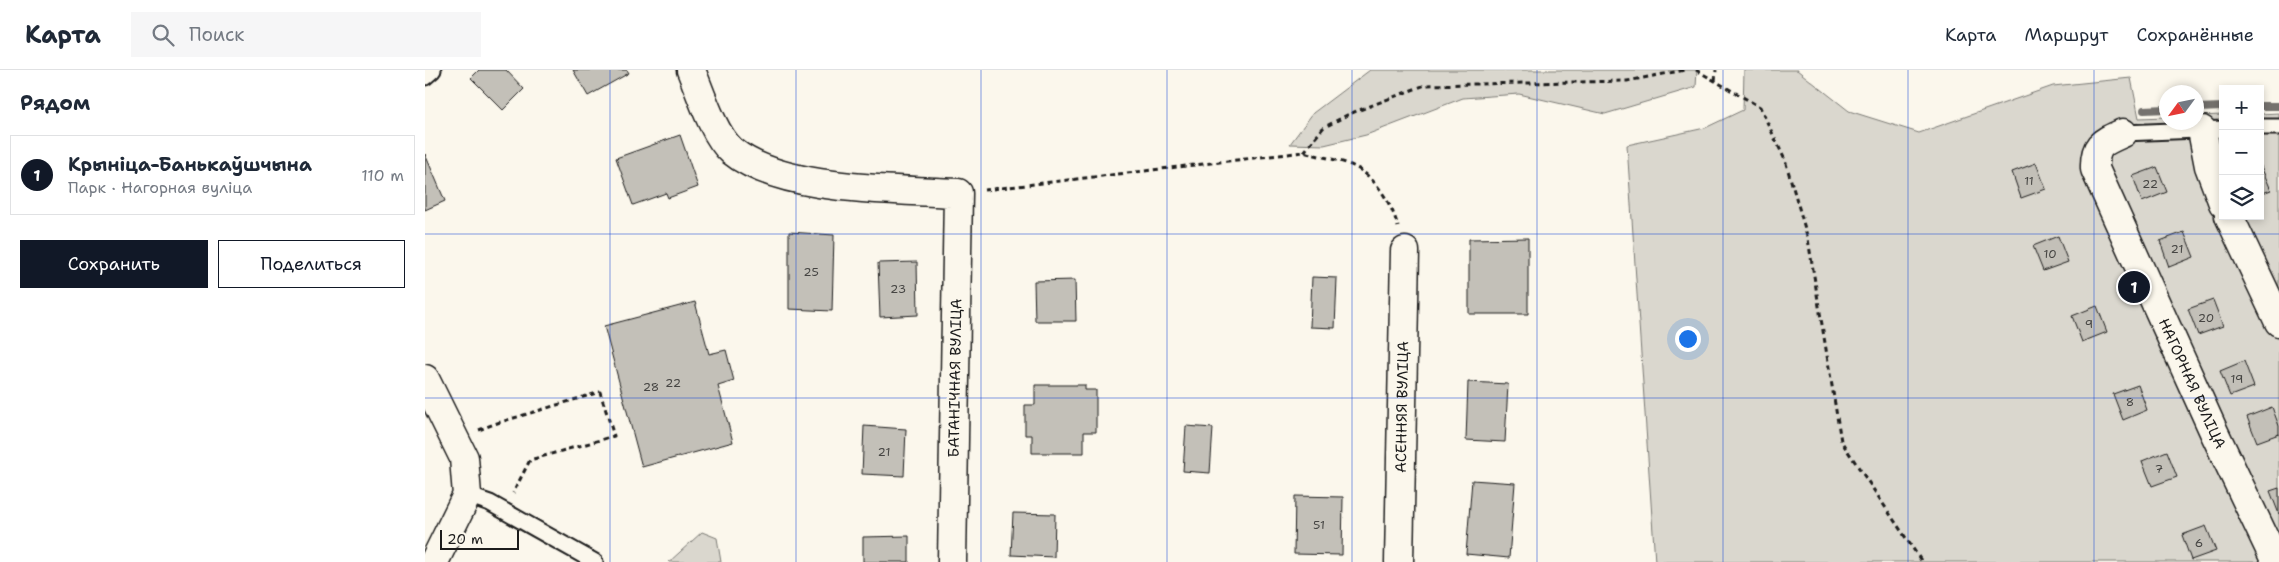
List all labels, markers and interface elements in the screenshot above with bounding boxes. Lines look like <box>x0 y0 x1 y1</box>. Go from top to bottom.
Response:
search box <box>131 12 481 57</box>
text: Карта <box>25 19 101 51</box>
icon: search <box>149 21 177 49</box>
text: Поиск <box>189 22 244 47</box>
text: Карта <box>1945 23 1996 47</box>
text: Маршрут <box>2024 23 2108 47</box>
text: Сохранённые <box>2136 23 2254 47</box>
north arrow <box>2159 85 2204 130</box>
map controls <box>2219 85 2264 220</box>
button: + <box>2219 85 2264 130</box>
text: Рядом <box>20 89 90 117</box>
button: − <box>2219 130 2264 175</box>
text: Крыніца-Банькаўшчына <box>68 152 312 177</box>
text: 1 <box>33 165 41 186</box>
text: 110 m <box>361 165 404 186</box>
house number: 11 <box>2024 173 2034 189</box>
button: layers <box>2219 175 2264 220</box>
house number: 22 <box>2142 176 2158 192</box>
text: Парк · Нагорная вуліца <box>68 177 252 198</box>
button: Сохранить <box>20 240 208 288</box>
button: Поделиться <box>218 240 405 288</box>
house number: 21 <box>2171 241 2183 257</box>
house number: 10 <box>2043 246 2057 262</box>
house number: 25 <box>803 264 819 280</box>
pin: 1 <box>2118 268 2150 306</box>
house number: 23 <box>890 281 906 297</box>
street label: БАТАНІЧНАЯ ВУЛІЦА <box>944 298 966 458</box>
house number: 20 <box>2198 310 2214 326</box>
street label: НАГОРНАЯ ВУЛІЦА <box>2154 315 2231 452</box>
house number: 9 <box>2085 316 2093 332</box>
your location <box>1675 326 1701 352</box>
street label: АСЕННЯЯ ВУЛІЦА <box>1391 341 1413 473</box>
house number: 19 <box>2231 371 2243 387</box>
house number: 22 <box>665 375 681 391</box>
house number: 28 <box>643 379 659 395</box>
house number: 8 <box>2126 394 2134 410</box>
house number: 21 <box>878 444 890 460</box>
house number: 7 <box>2155 461 2163 477</box>
house number: 51 <box>1313 517 1325 533</box>
scale bar <box>440 527 519 550</box>
text: 20 m <box>447 530 483 548</box>
house number: 6 <box>2195 535 2203 551</box>

